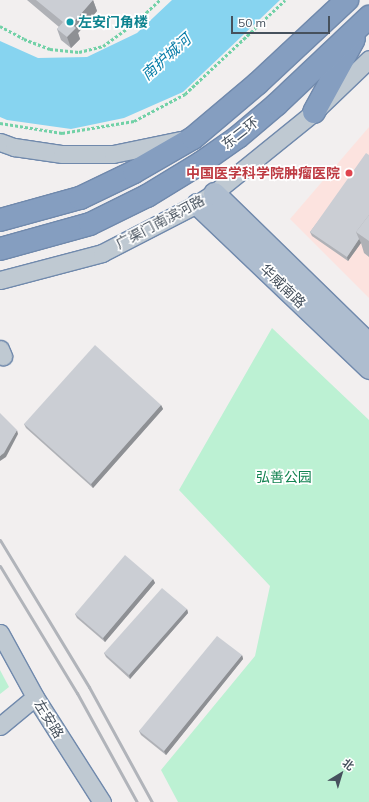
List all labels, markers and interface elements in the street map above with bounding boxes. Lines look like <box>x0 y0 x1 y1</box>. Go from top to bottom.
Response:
scale bar <box>233 8 332 34</box>
place label: 左安门角楼 <box>78 14 148 30</box>
text: 50 m <box>238 15 266 30</box>
marker: 左安门角楼 <box>65 17 75 27</box>
water label: 南护城河 <box>138 30 194 84</box>
street label: 东二环 <box>218 113 262 153</box>
place label: 中国医学科学院肿瘤医院 <box>186 165 340 181</box>
marker: 中国医学科学院肿瘤医院 <box>343 167 355 179</box>
street label: 广渠门南滨河路 <box>113 192 207 252</box>
street label: 华威南路 <box>257 261 309 311</box>
park label: 弘善公园 <box>256 469 312 485</box>
street label: 左安路 <box>31 697 67 741</box>
north arrow <box>321 754 361 794</box>
text: 北 <box>340 756 357 773</box>

